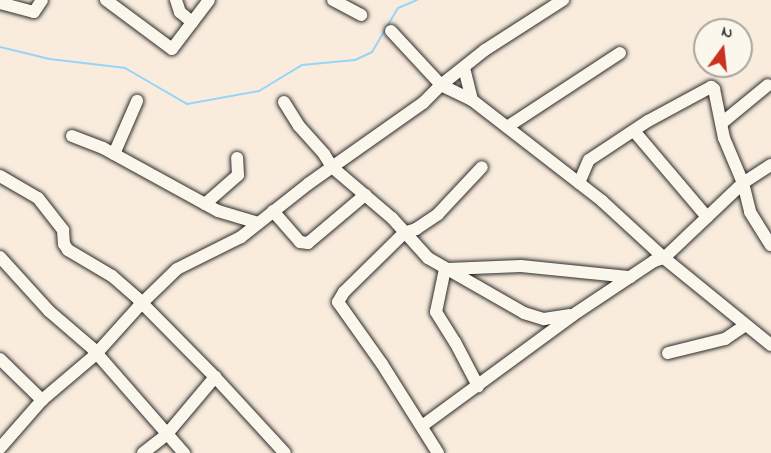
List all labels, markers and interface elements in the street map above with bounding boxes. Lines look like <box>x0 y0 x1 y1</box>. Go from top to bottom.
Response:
north arrow <box>693 18 753 78</box>
text: N <box>719 20 735 46</box>

